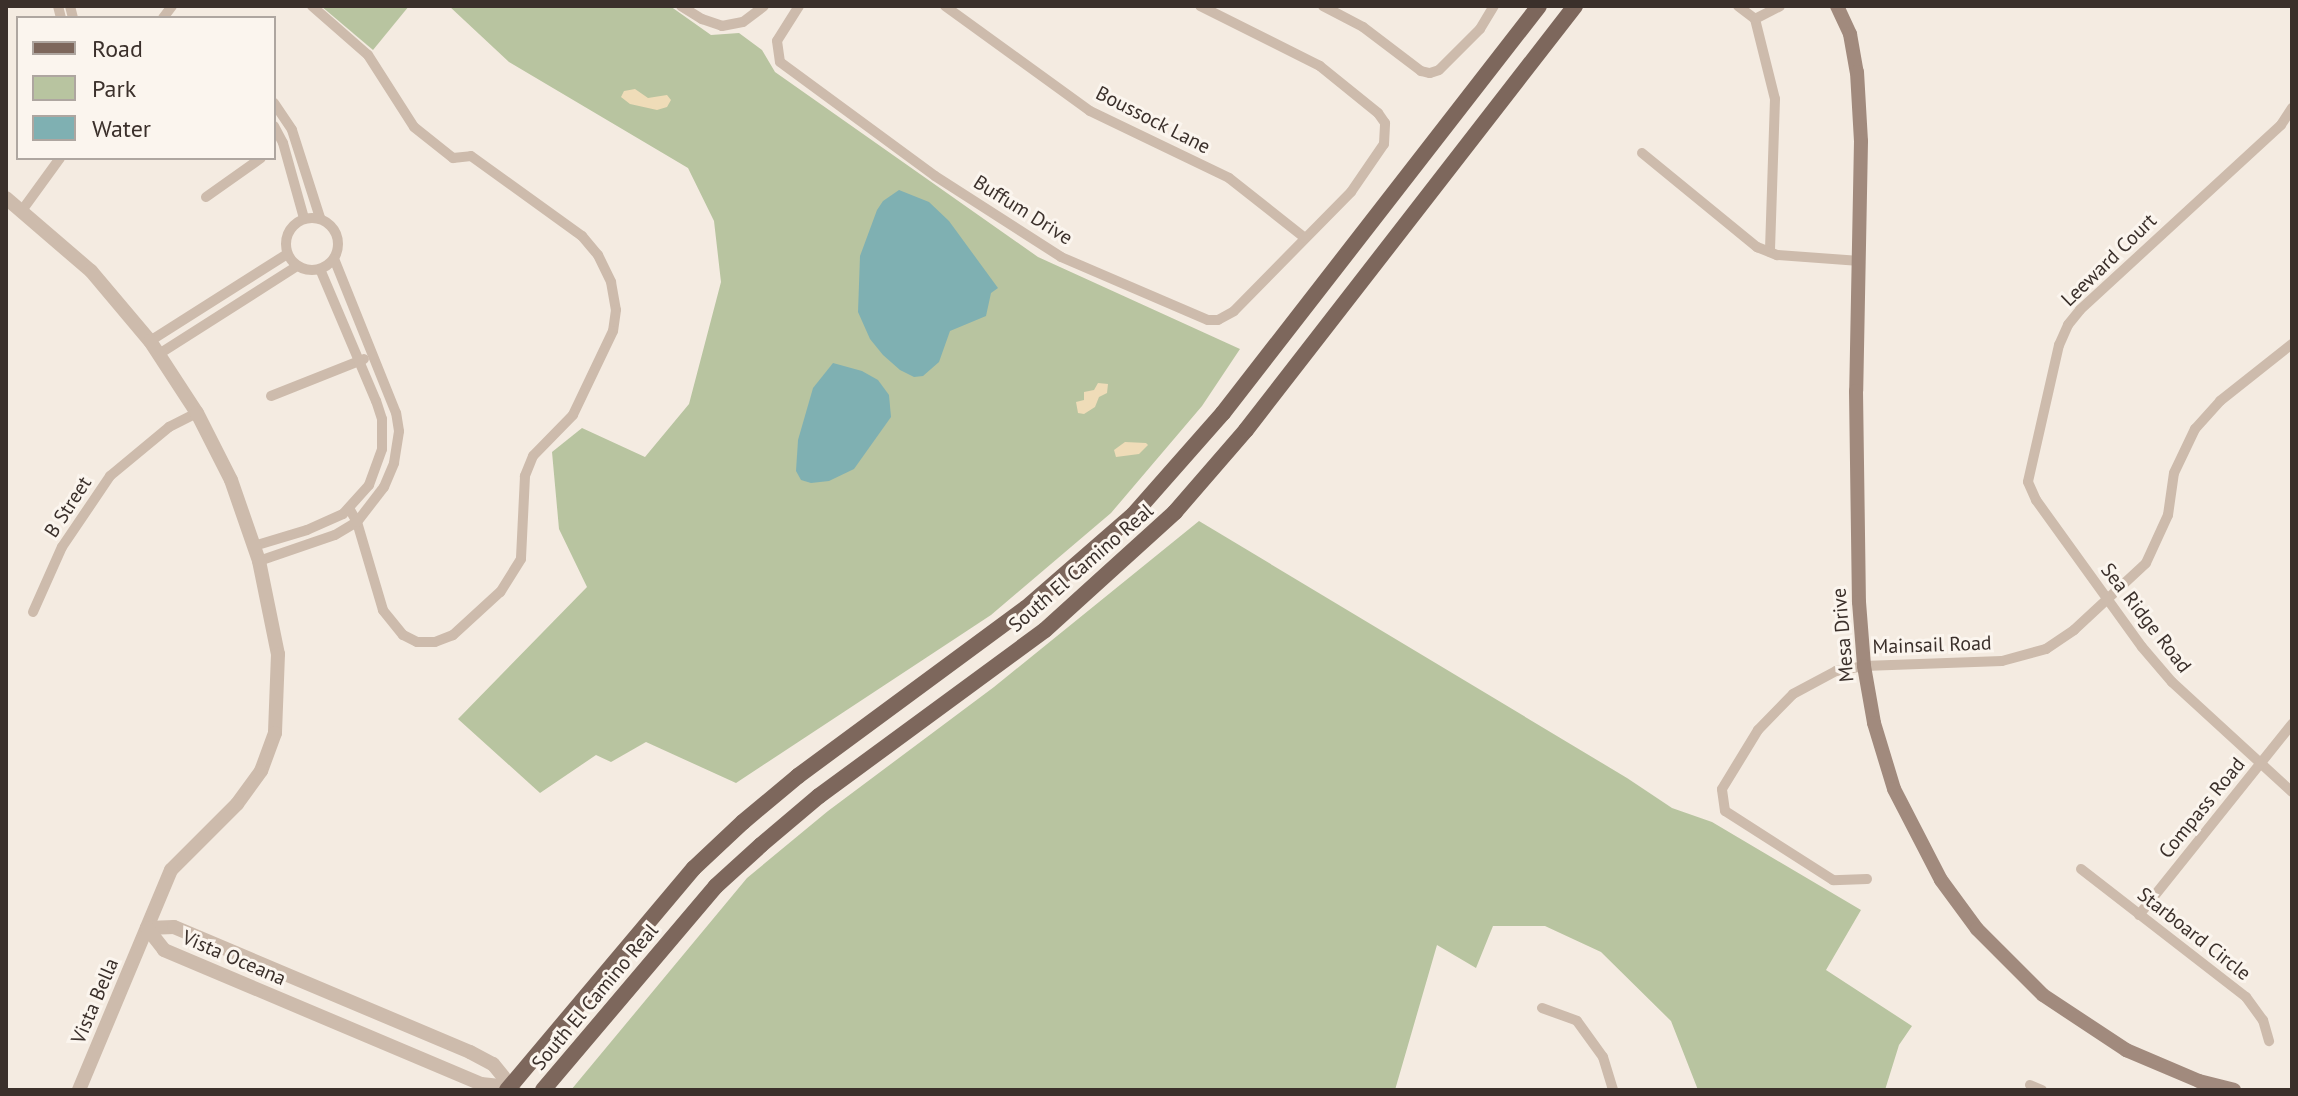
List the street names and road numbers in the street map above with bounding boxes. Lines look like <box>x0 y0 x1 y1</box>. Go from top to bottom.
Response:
street label: Boussock Lane <box>1092 81 1214 159</box>
street label: Buffum Drive <box>969 170 1077 250</box>
street label: Leeward Court <box>2056 209 2162 311</box>
street label: B Street <box>39 472 97 542</box>
street label: South El Camino Real <box>1004 499 1158 637</box>
street label: Sea Ridge Road <box>2096 558 2196 678</box>
street label: Mesa Drive <box>1827 587 1859 683</box>
street label: Mainsail Road <box>1872 631 1992 659</box>
street label: Compass Road <box>2154 753 2250 863</box>
street label: Starboard Circle <box>2133 882 2255 986</box>
street label: South El Camino Real <box>527 919 663 1075</box>
street label: Vista Oceana <box>179 925 289 991</box>
street label: Vista Bella <box>66 955 124 1047</box>

